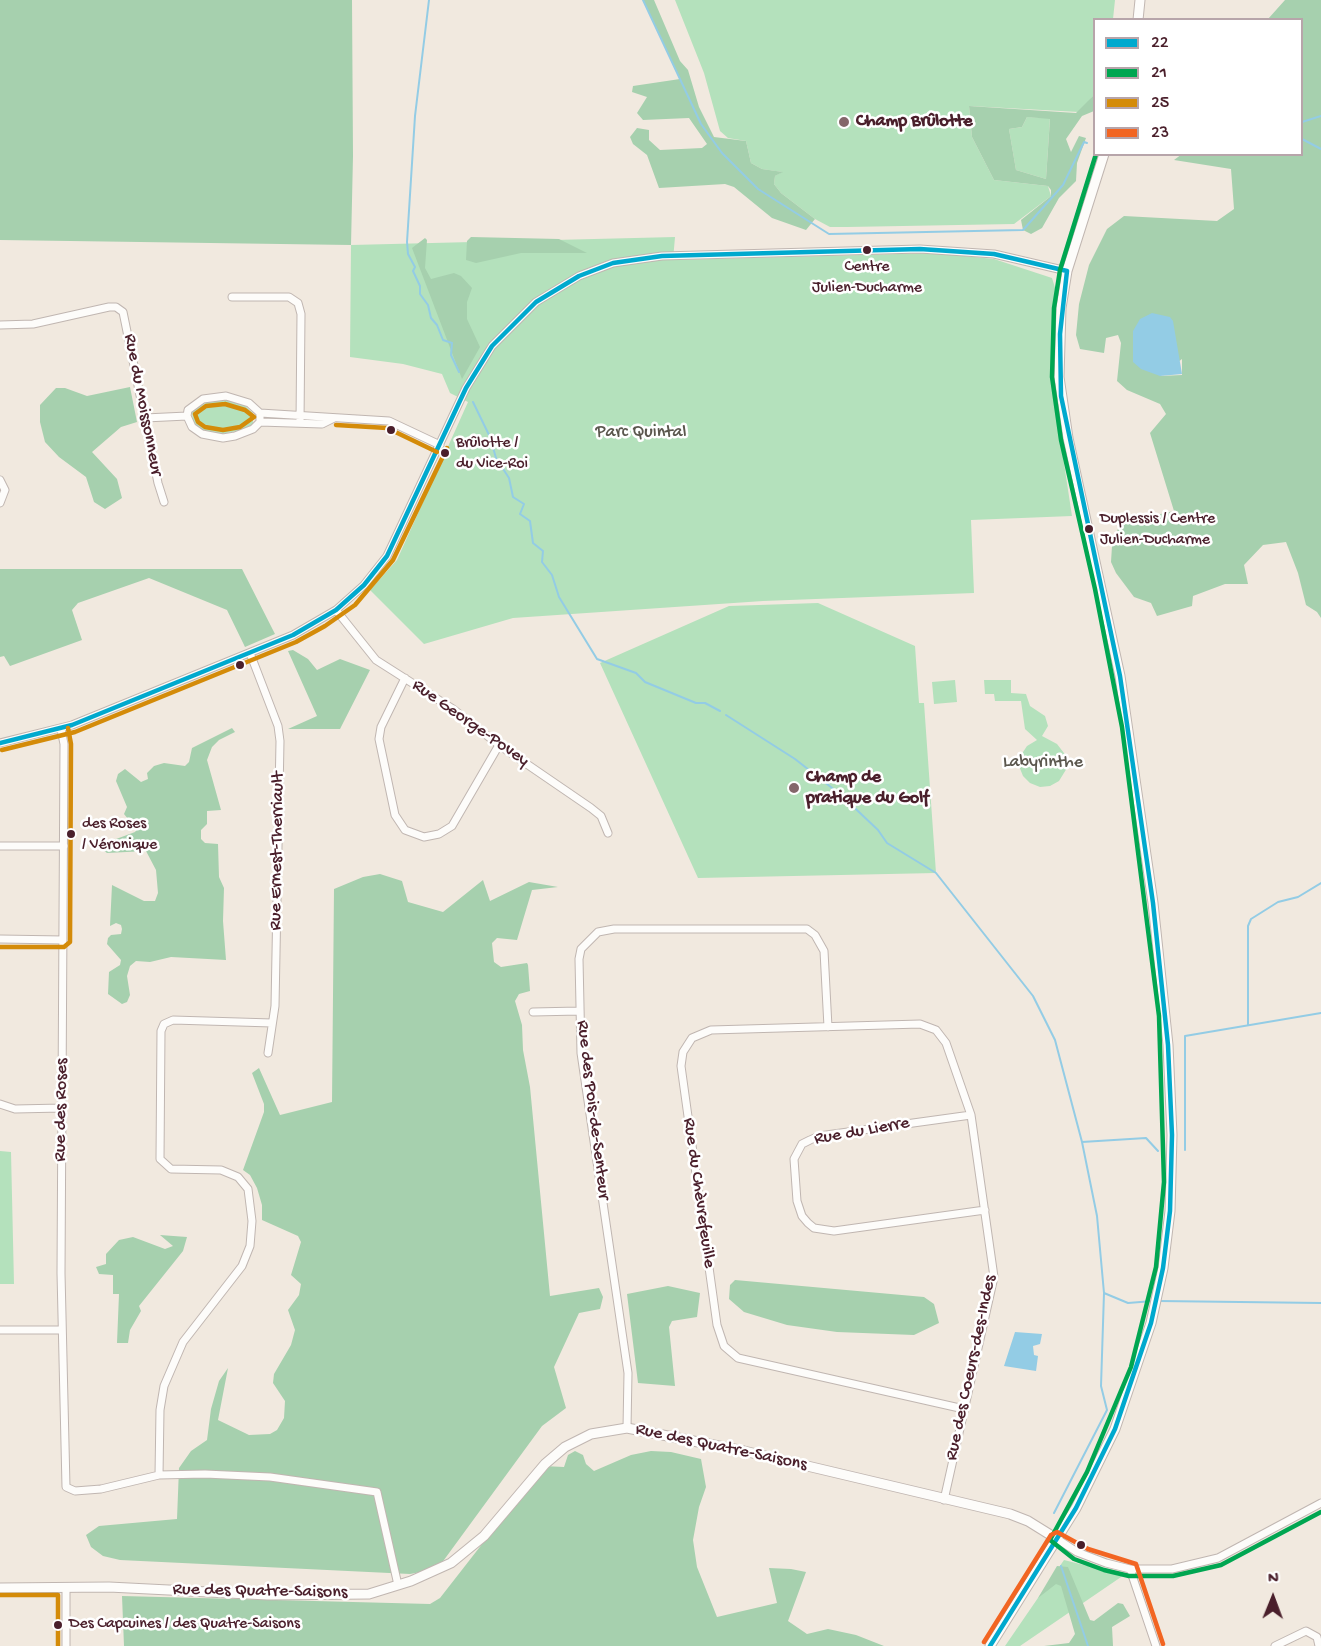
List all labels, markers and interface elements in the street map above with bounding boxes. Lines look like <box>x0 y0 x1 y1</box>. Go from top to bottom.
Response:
legend <box>1093 18 1303 156</box>
text: 22 <box>1151 33 1169 54</box>
text: 21 <box>1151 63 1167 84</box>
text: 25 <box>1151 93 1169 114</box>
place label: Champ Brûlotte <box>856 111 973 133</box>
marker: Champ Brûlotte <box>837 115 851 129</box>
text: 23 <box>1151 123 1169 144</box>
marker: Centre Julien-Ducharme <box>861 244 873 256</box>
place label: Centre Julien-Ducharme <box>812 258 922 296</box>
street label: Rue du Moissonneur <box>118 332 166 478</box>
park label: Parc Quintal <box>596 422 686 444</box>
unlabelled marker <box>385 424 397 436</box>
place label: Brûlotte / du Vice-Roi <box>456 434 528 472</box>
marker: Brûlotte / du Vice-Roi <box>439 447 451 459</box>
place label: Duplessis / Centre Julien-Ducharme <box>1100 510 1215 548</box>
marker: Duplessis / Centre Julien-Ducharme <box>1083 523 1095 535</box>
unlabelled marker <box>234 659 246 671</box>
street label: Rue George-Povey <box>407 675 533 773</box>
park label: Labyrinthe <box>1003 752 1083 774</box>
place label: Champ de pratique du Golf <box>806 767 929 810</box>
street label: Rue Ernest-Therriault <box>266 771 290 931</box>
marker: Champ de pratique du Golf <box>787 781 801 795</box>
place label: des Roses / Véronique <box>82 815 157 853</box>
marker: des Roses / Véronique <box>65 828 77 840</box>
street label: Rue des Pois-de-Senteur <box>570 1019 614 1201</box>
street label: Rue des Roses <box>50 1058 74 1162</box>
street label: Rue du Lierre <box>813 1113 911 1151</box>
street label: Rue du Chèvrefeuille <box>677 1117 719 1269</box>
street label: Rue des Coeurs-des-Indes <box>942 1273 1002 1463</box>
street label: Rue des Quatre-Saisons <box>633 1419 809 1477</box>
unlabelled marker <box>1075 1539 1087 1551</box>
north arrow <box>1243 1568 1303 1628</box>
text: N <box>1268 1570 1279 1589</box>
street label: Rue des Quatre-Saisons <box>172 1580 348 1604</box>
place label: Des Capcuines / des Quatre-Saisons <box>69 1615 300 1635</box>
marker: Des Capcuines / des Quatre-Saisons <box>52 1619 64 1631</box>

